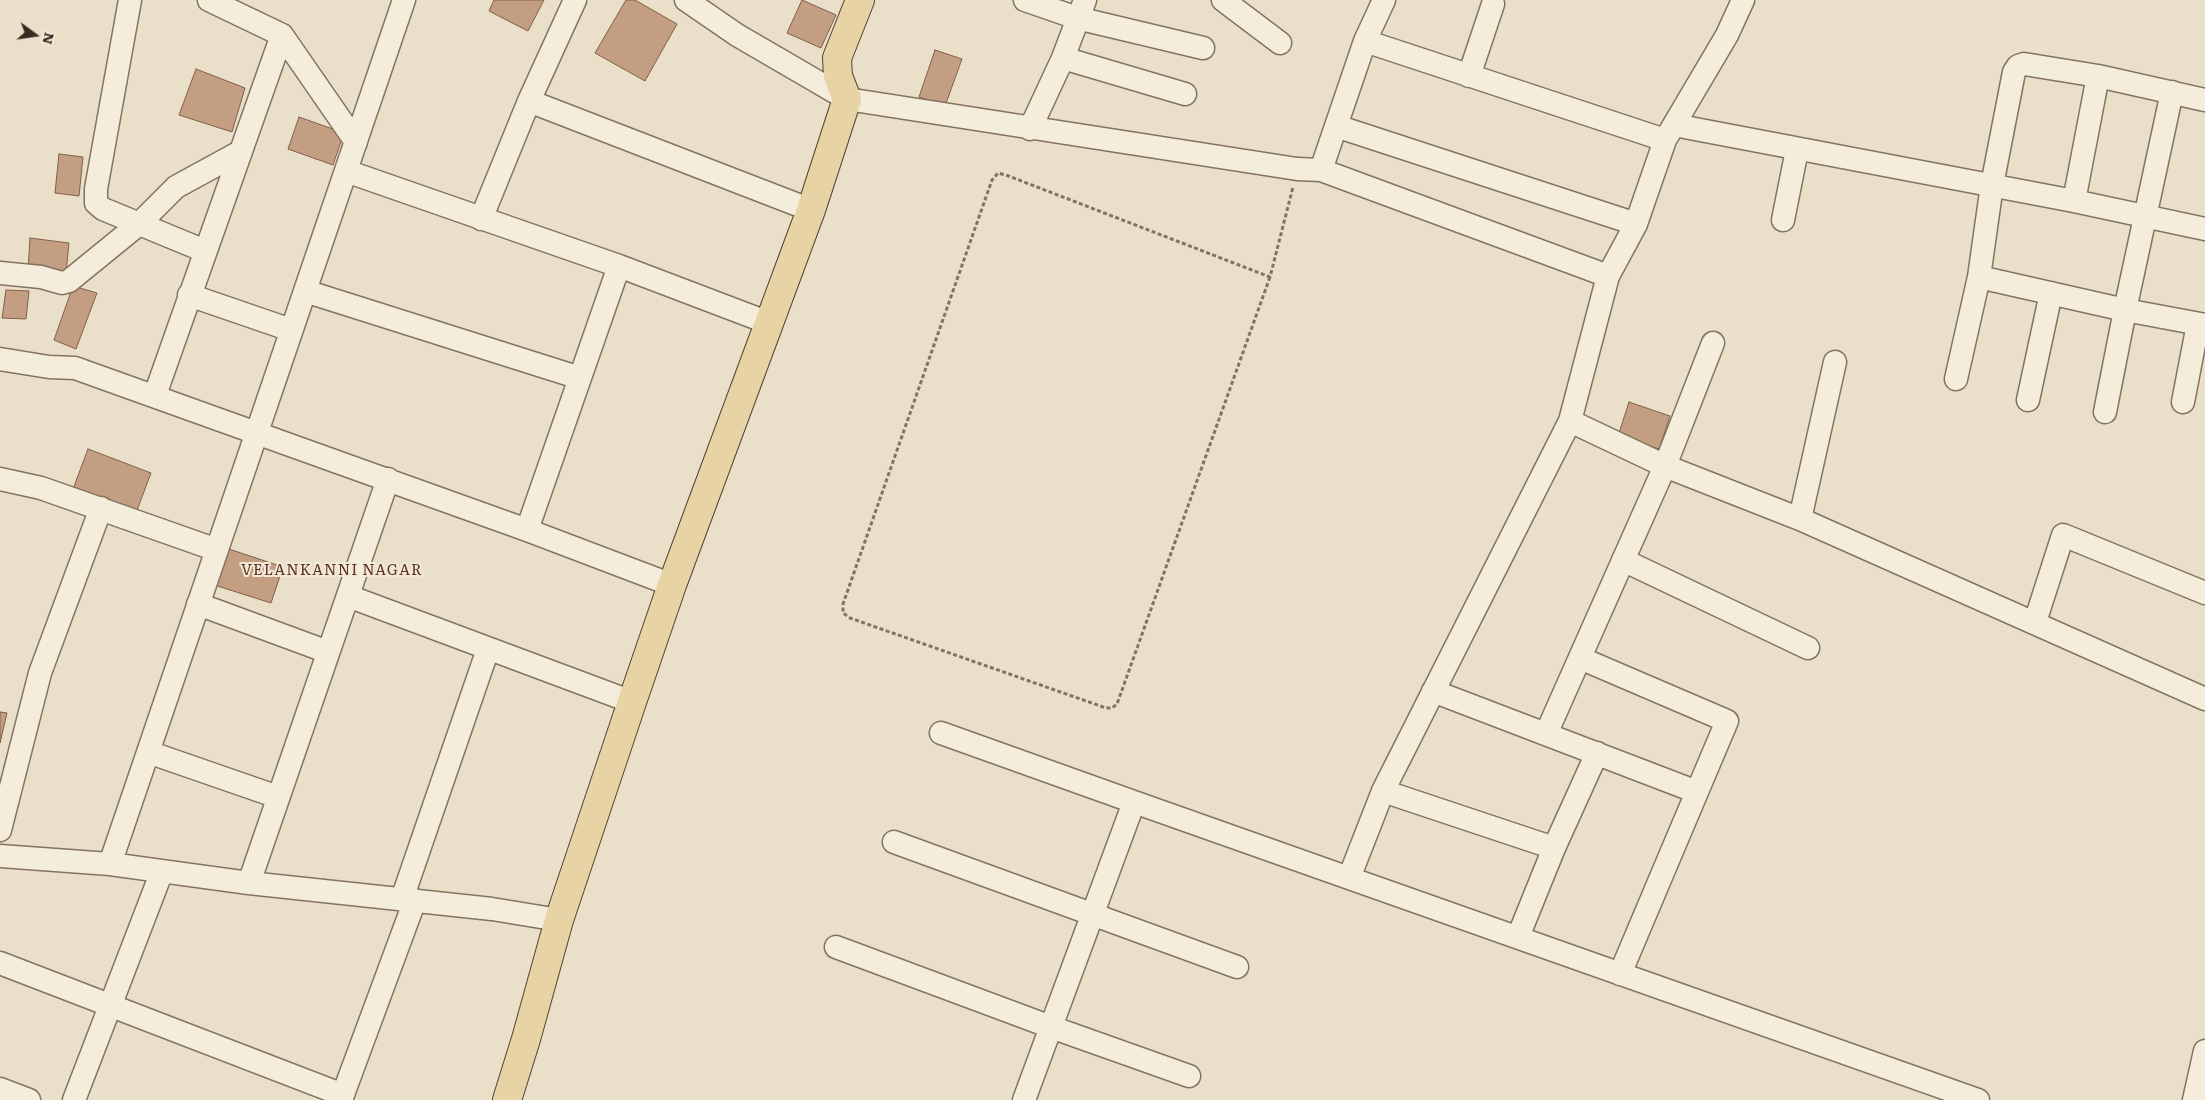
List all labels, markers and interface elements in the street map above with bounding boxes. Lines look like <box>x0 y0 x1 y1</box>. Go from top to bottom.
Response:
north arrow <box>10 10 60 60</box>
text: N <box>38 31 61 47</box>
district label: VELANKANNI NAGAR <box>239 562 425 580</box>

